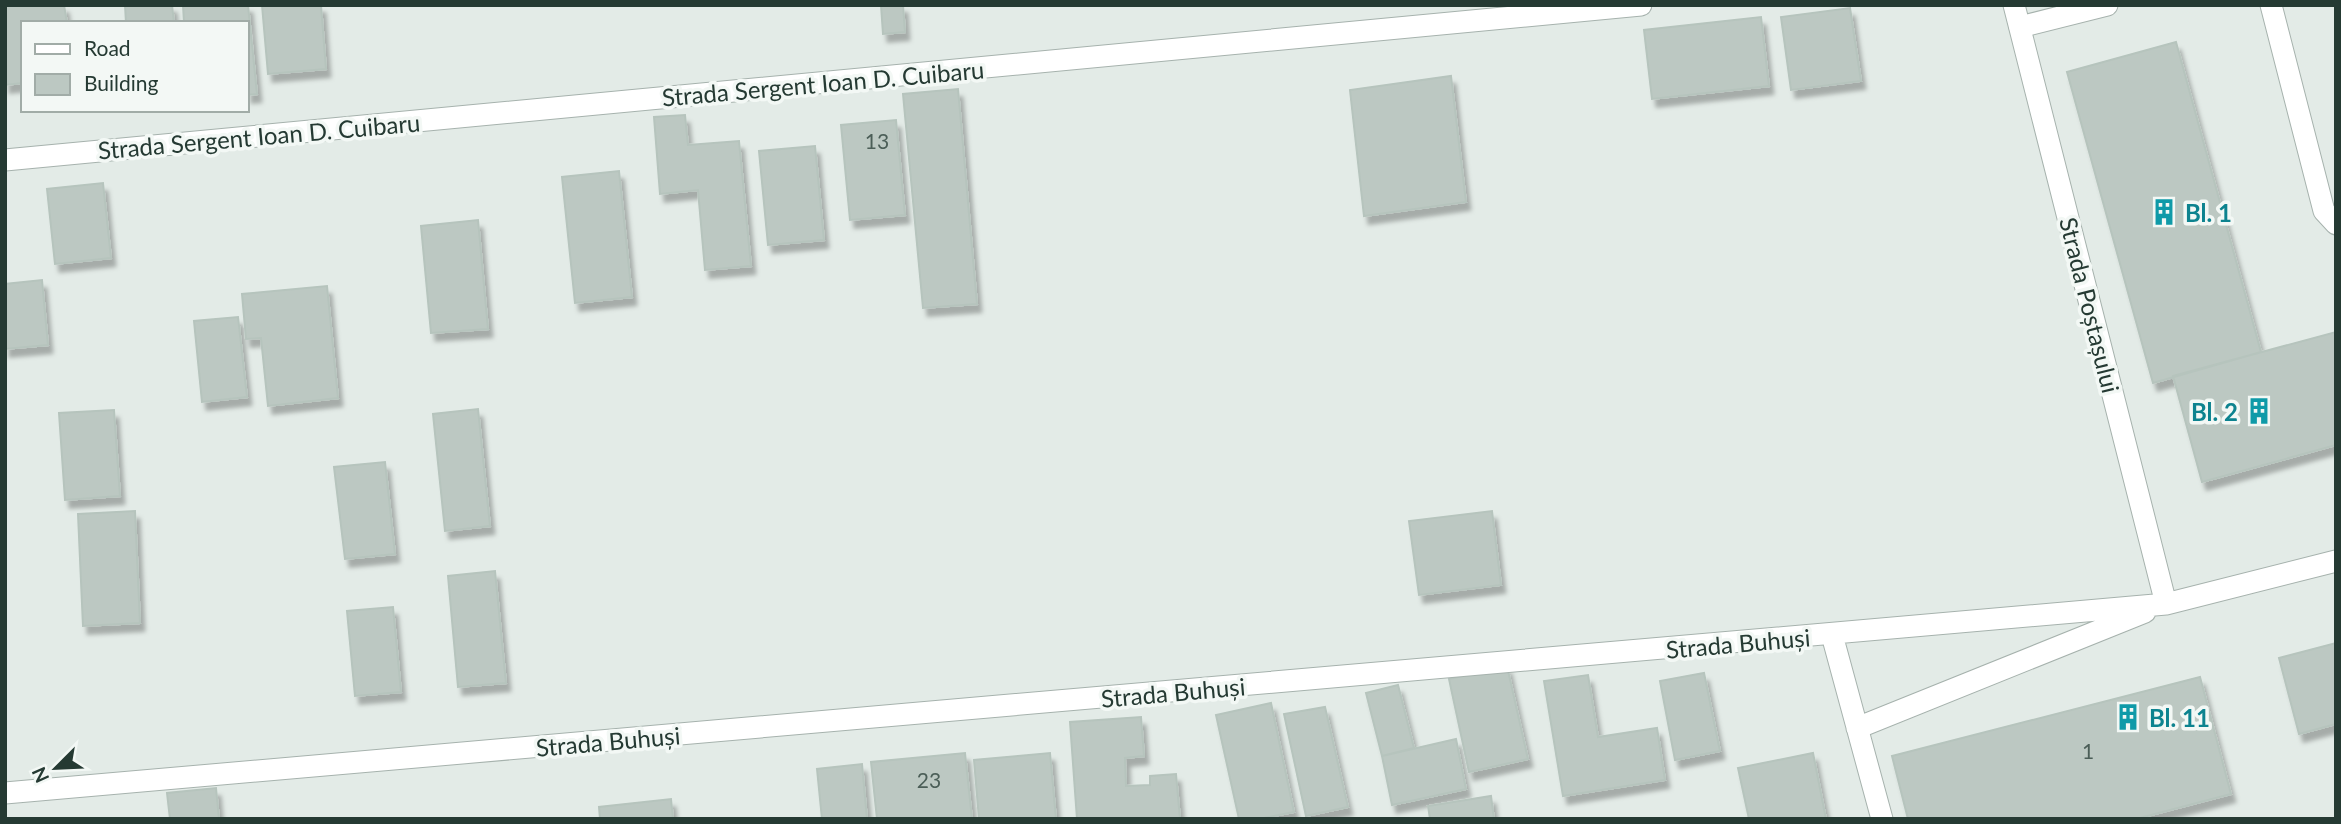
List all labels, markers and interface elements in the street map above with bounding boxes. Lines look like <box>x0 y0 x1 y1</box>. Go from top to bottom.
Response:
legend <box>21 21 248 112</box>
text: Road <box>84 35 131 60</box>
street label: Strada Sergent Ioan D. Cuibaru <box>661 54 985 112</box>
text: Building <box>84 70 159 95</box>
street label: Strada Sergent Ioan D. Cuibaru <box>97 107 421 165</box>
house number: 13 <box>865 128 889 153</box>
building icon: Bl. 1 <box>2149 197 2179 227</box>
place label: Bl. 1 <box>2185 198 2232 227</box>
street label: Strada Poștașului <box>2054 214 2126 396</box>
building icon: Bl. 2 <box>2244 396 2274 426</box>
place label: Bl. 2 <box>2191 397 2238 426</box>
street label: Strada Buhuși <box>1665 622 1811 664</box>
street label: Strada Buhuși <box>1100 671 1246 713</box>
building icon: Bl. 11 <box>2113 702 2143 732</box>
place label: Bl. 11 <box>2149 703 2210 732</box>
street label: Strada Buhuși <box>535 720 681 762</box>
north arrow <box>21 733 91 803</box>
house number: 1 <box>2082 738 2094 763</box>
text: N <box>27 764 53 786</box>
house number: 23 <box>917 767 941 792</box>

